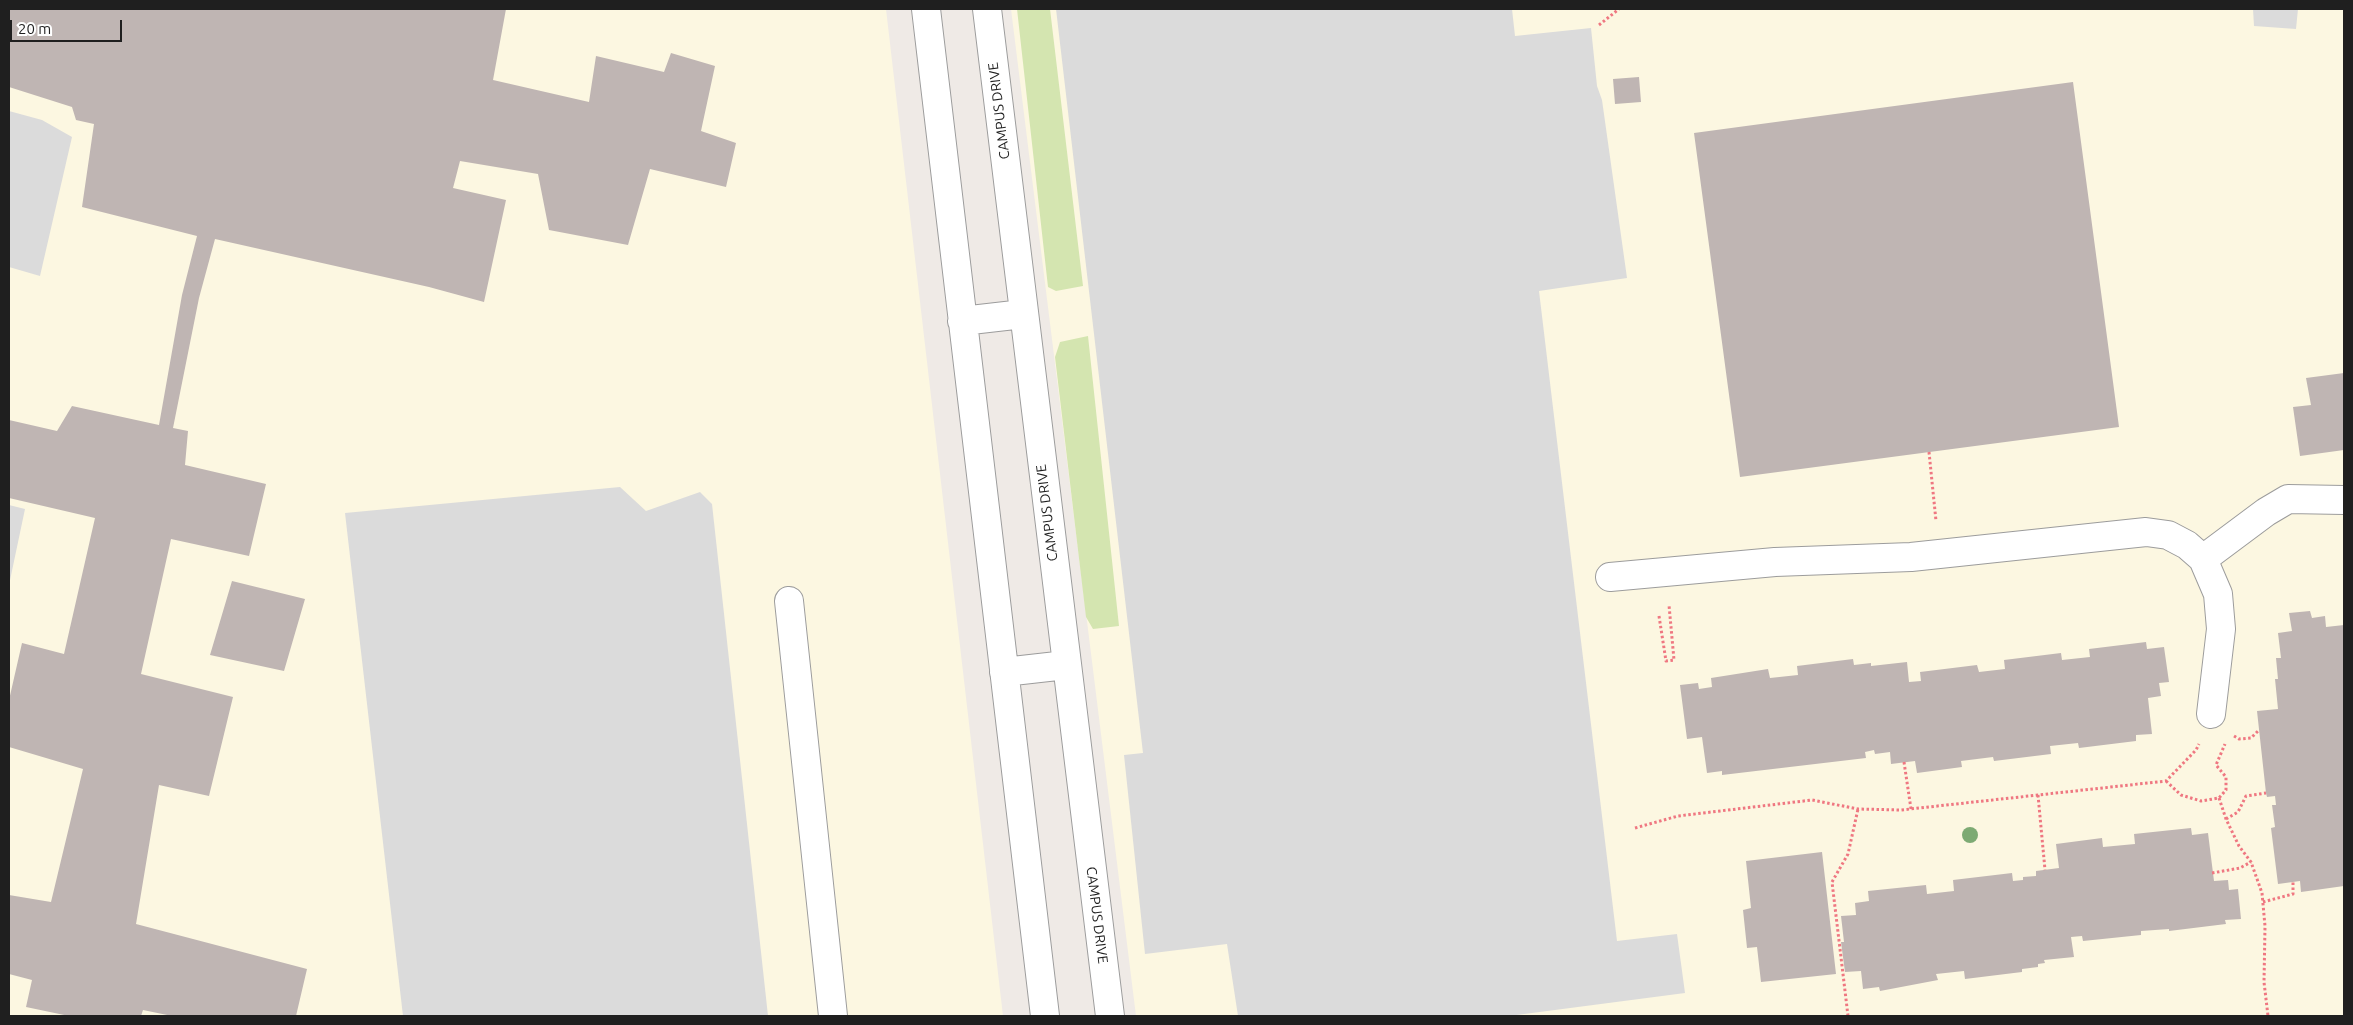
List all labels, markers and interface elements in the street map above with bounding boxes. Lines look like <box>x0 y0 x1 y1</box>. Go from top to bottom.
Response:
scale bar <box>12 10 125 42</box>
text: 20 m <box>18 20 51 37</box>
street label: CAMPUS DRIVE <box>985 62 1013 160</box>
street label: CAMPUS DRIVE <box>1033 464 1061 562</box>
street label: CAMPUS DRIVE <box>1083 866 1111 964</box>

